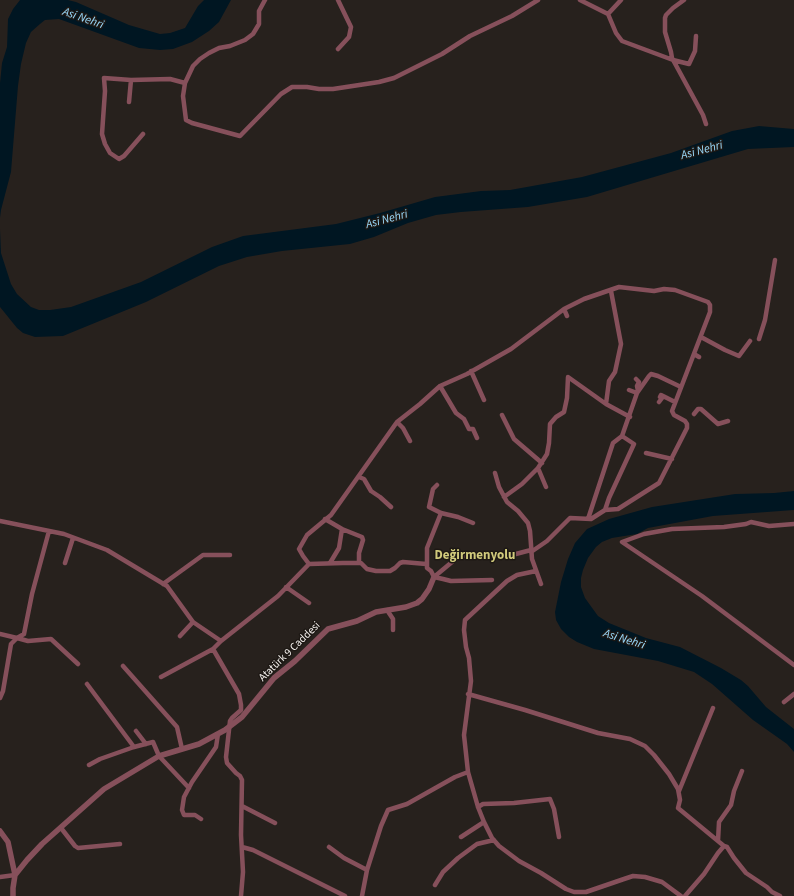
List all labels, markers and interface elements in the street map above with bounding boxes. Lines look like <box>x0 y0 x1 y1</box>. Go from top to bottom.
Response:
water label: Asi Nehri <box>61 5 105 33</box>
water label: Asi Nehri <box>680 139 724 163</box>
water label: Asi Nehri <box>365 208 409 232</box>
district label: Değirmenyolu <box>435 548 515 564</box>
street label: Atatürk 9 Caddesi <box>257 619 323 685</box>
water label: Asi Nehri <box>602 627 646 653</box>

